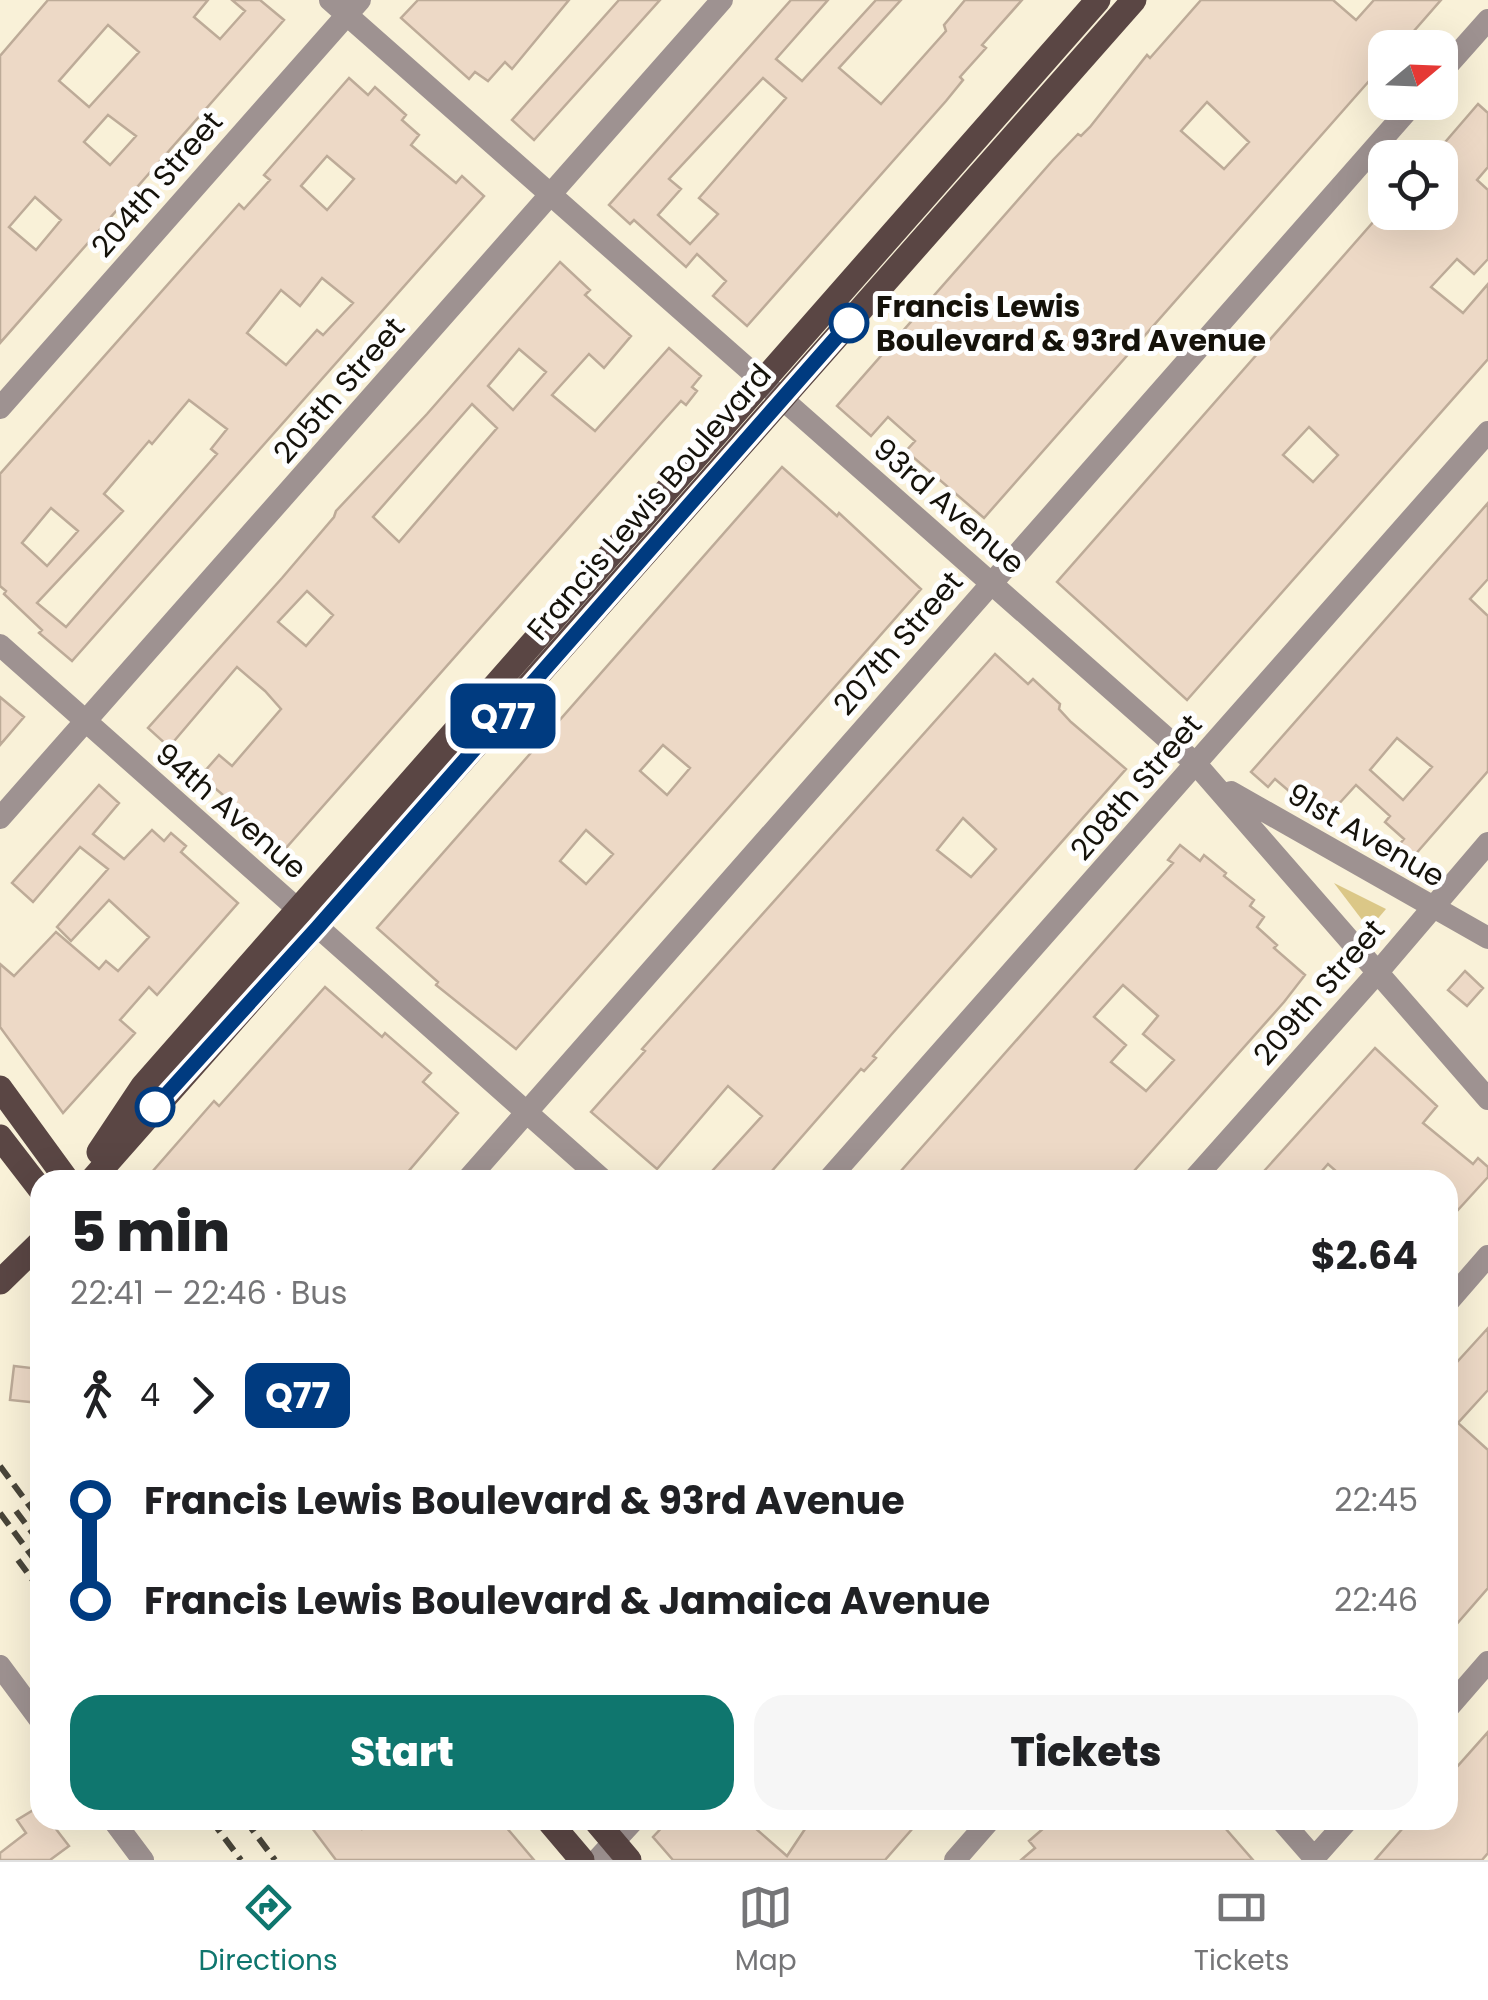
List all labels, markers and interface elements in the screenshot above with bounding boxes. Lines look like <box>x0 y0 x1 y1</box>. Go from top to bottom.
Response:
north arrow <box>1368 30 1458 120</box>
map controls <box>1368 30 1458 230</box>
street label: 204th Street <box>81 102 233 266</box>
button: locate <box>1368 140 1458 230</box>
place label: Francis Lewis Boulevard & 93rd Avenue <box>876 285 1266 362</box>
marker: Francis Lewis Boulevard & 93rd Avenue <box>830 304 868 342</box>
street label: 205th Street <box>263 308 415 472</box>
street label: Francis Lewis Boulevard <box>517 354 781 650</box>
street label: 93rd Avenue <box>864 428 1034 584</box>
street label: 207th Street <box>823 562 973 724</box>
line badge: Q77 <box>446 684 560 748</box>
text: Q77 <box>470 692 536 741</box>
street label: 208th Street <box>1060 705 1212 869</box>
street label: 94th Avenue <box>146 733 316 889</box>
street label: 91st Avenue <box>1279 772 1453 898</box>
street label: 209th Street <box>1243 910 1395 1074</box>
unlabelled marker <box>136 1088 174 1126</box>
text: 5 min <box>70 1193 230 1270</box>
text: $2.64 <box>1311 1229 1418 1282</box>
text: 22:41 – 22:46 · Bus <box>70 1270 347 1315</box>
icon: walk <box>70 1368 125 1423</box>
icon: forward <box>175 1368 230 1423</box>
text: Q77 <box>265 1371 330 1420</box>
text: 4 <box>140 1372 160 1417</box>
text: Francis Lewis Boulevard & 93rd Avenue <box>144 1474 905 1527</box>
text: 22:45 <box>1334 1477 1418 1522</box>
text: Francis Lewis Boulevard & Jamaica Avenue <box>144 1574 990 1627</box>
text: 22:46 <box>1334 1577 1418 1622</box>
button: Start <box>70 1695 734 1810</box>
button: Tickets <box>754 1695 1418 1810</box>
tab: Directions <box>199 1880 338 1982</box>
tab: Map <box>735 1880 797 1982</box>
tab: Tickets <box>1194 1880 1289 1982</box>

